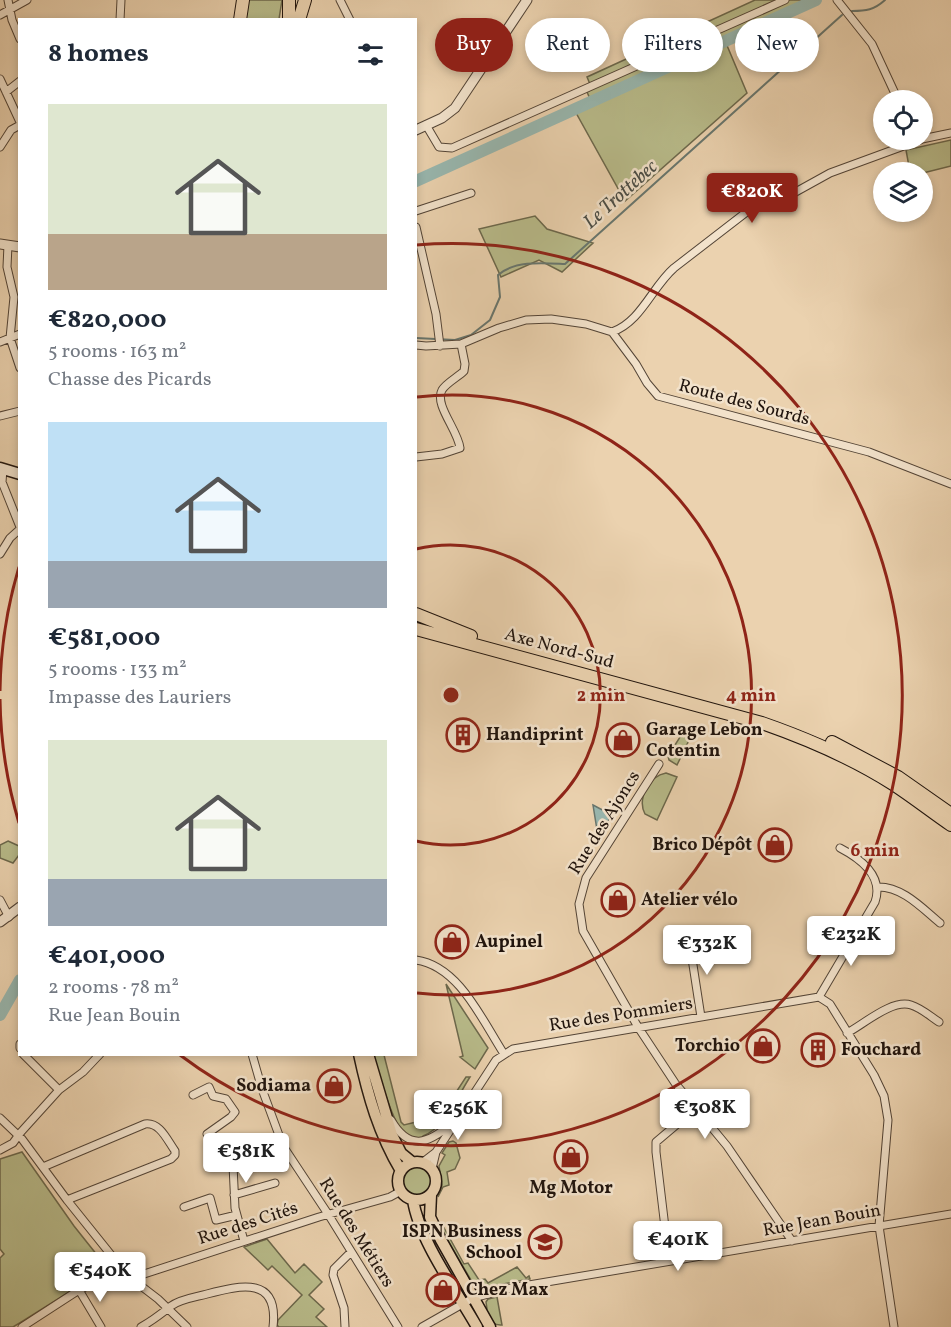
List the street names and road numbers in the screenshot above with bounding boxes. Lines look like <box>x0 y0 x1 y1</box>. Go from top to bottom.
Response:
street label: Route des Sourds <box>676 373 812 433</box>
street label: Axe Nord-Sud <box>502 622 616 676</box>
street label: Rue des Ajoncs <box>563 766 647 880</box>
street label: Rue des Pommiers <box>547 991 695 1039</box>
street label: Rue des Métiers <box>312 1173 400 1293</box>
street label: Rue des Cités <box>195 1196 301 1252</box>
street label: Rue Jean Bouin <box>761 1198 883 1244</box>

